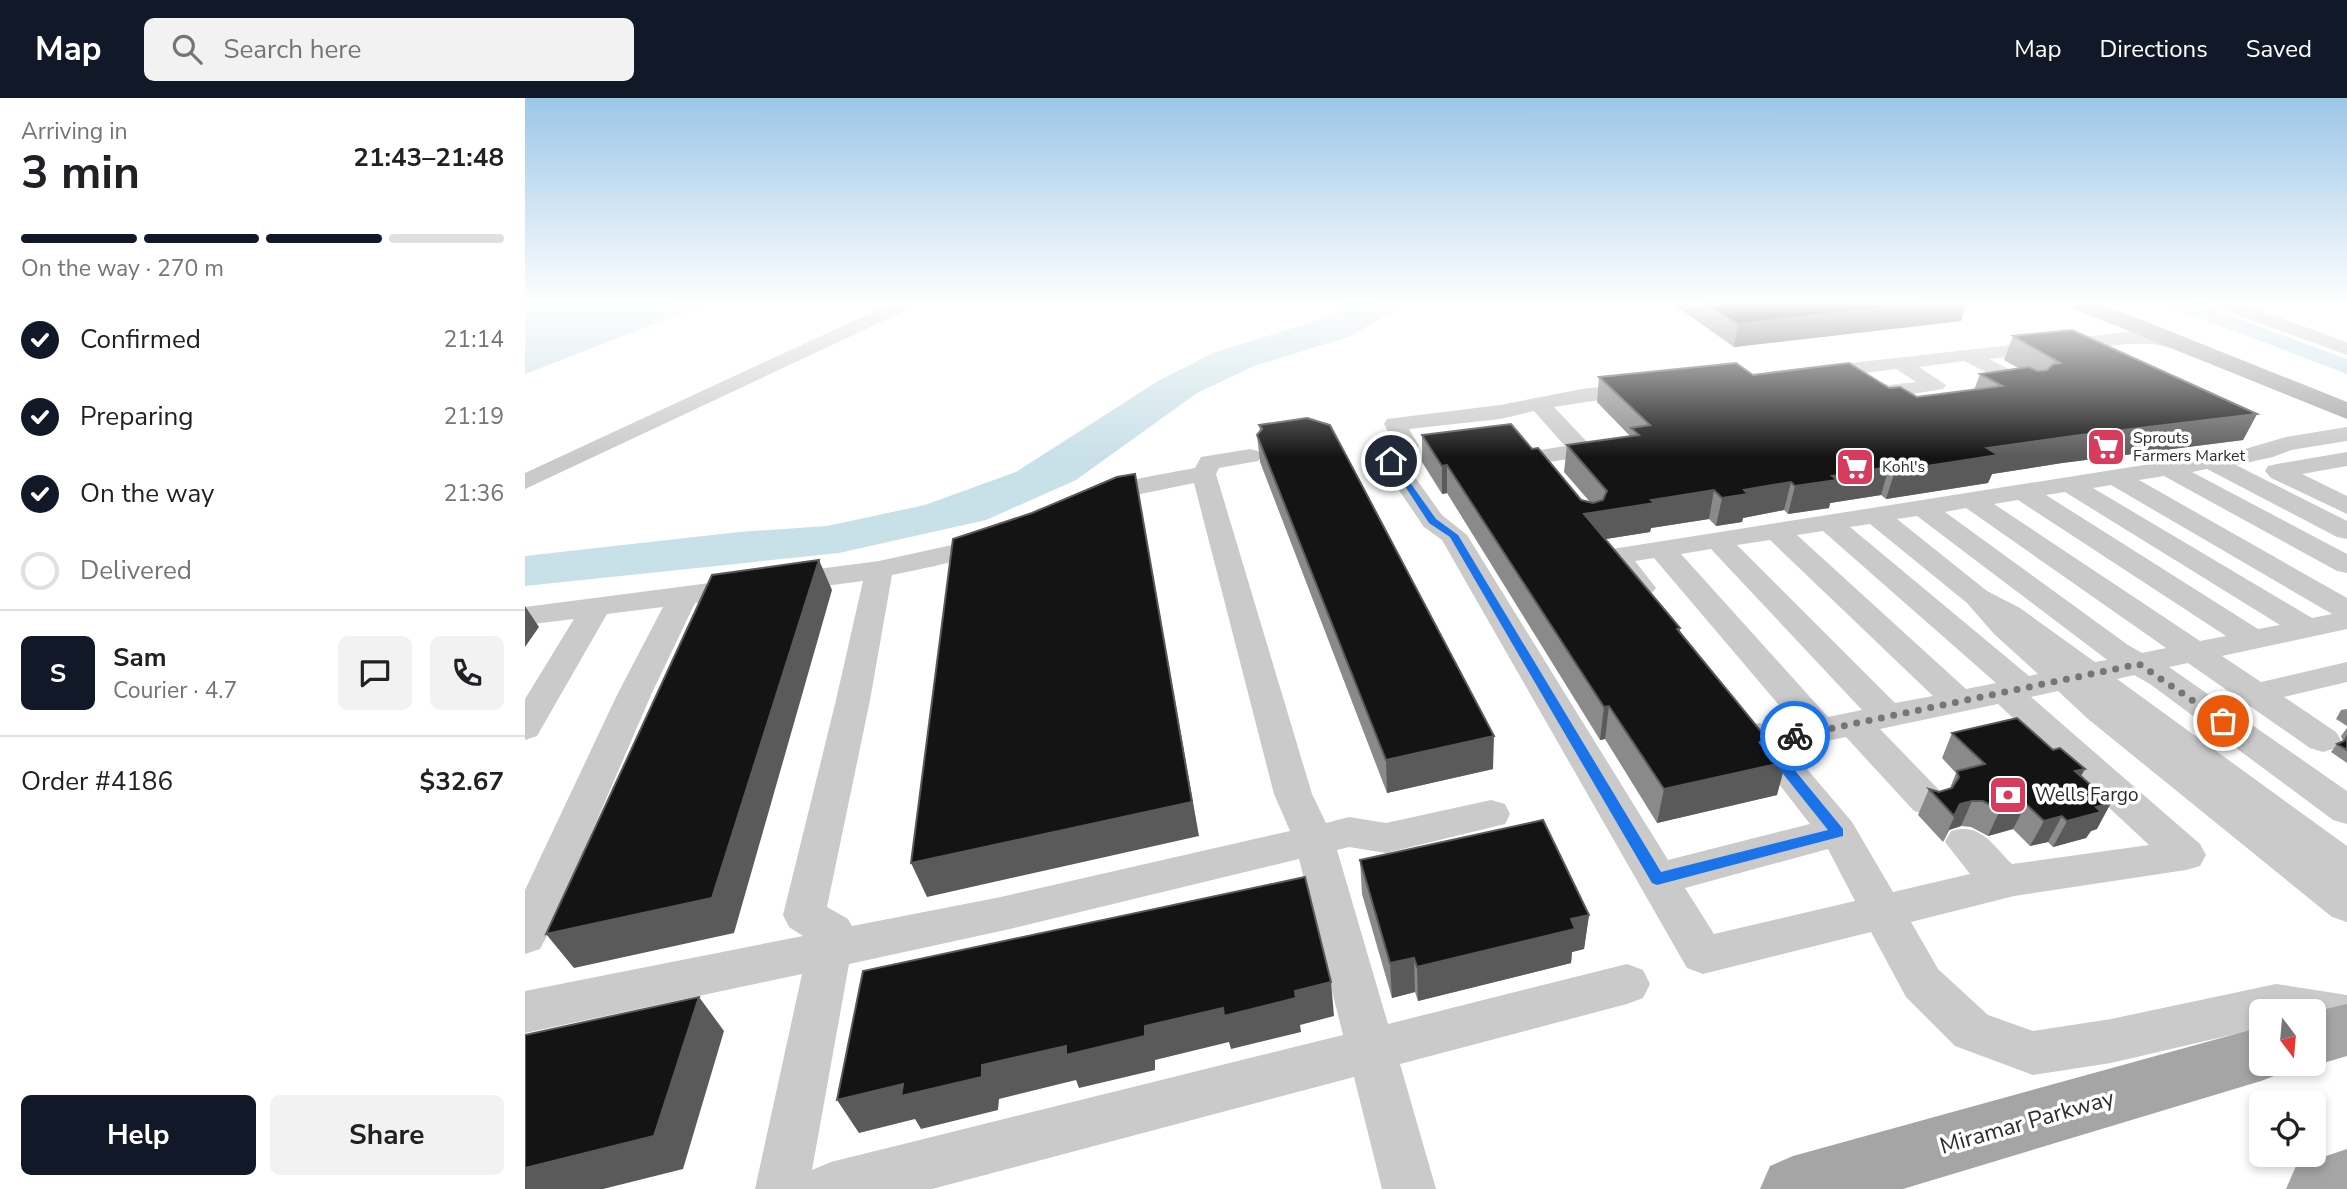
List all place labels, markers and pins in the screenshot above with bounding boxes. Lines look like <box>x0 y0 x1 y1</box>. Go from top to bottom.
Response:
supermarket icon: Sprouts Farmers Market <box>2085 426 2127 468</box>
place label: Sprouts Farmers Market <box>2133 427 2246 467</box>
pin <box>1361 431 1421 491</box>
supermarket icon: Kohl's <box>1834 446 1876 488</box>
place label: Kohl's <box>1882 456 1925 478</box>
pin <box>2193 691 2253 751</box>
bank icon: Wells Fargo <box>1987 774 2029 816</box>
place label: Wells Fargo <box>2035 782 2139 808</box>

